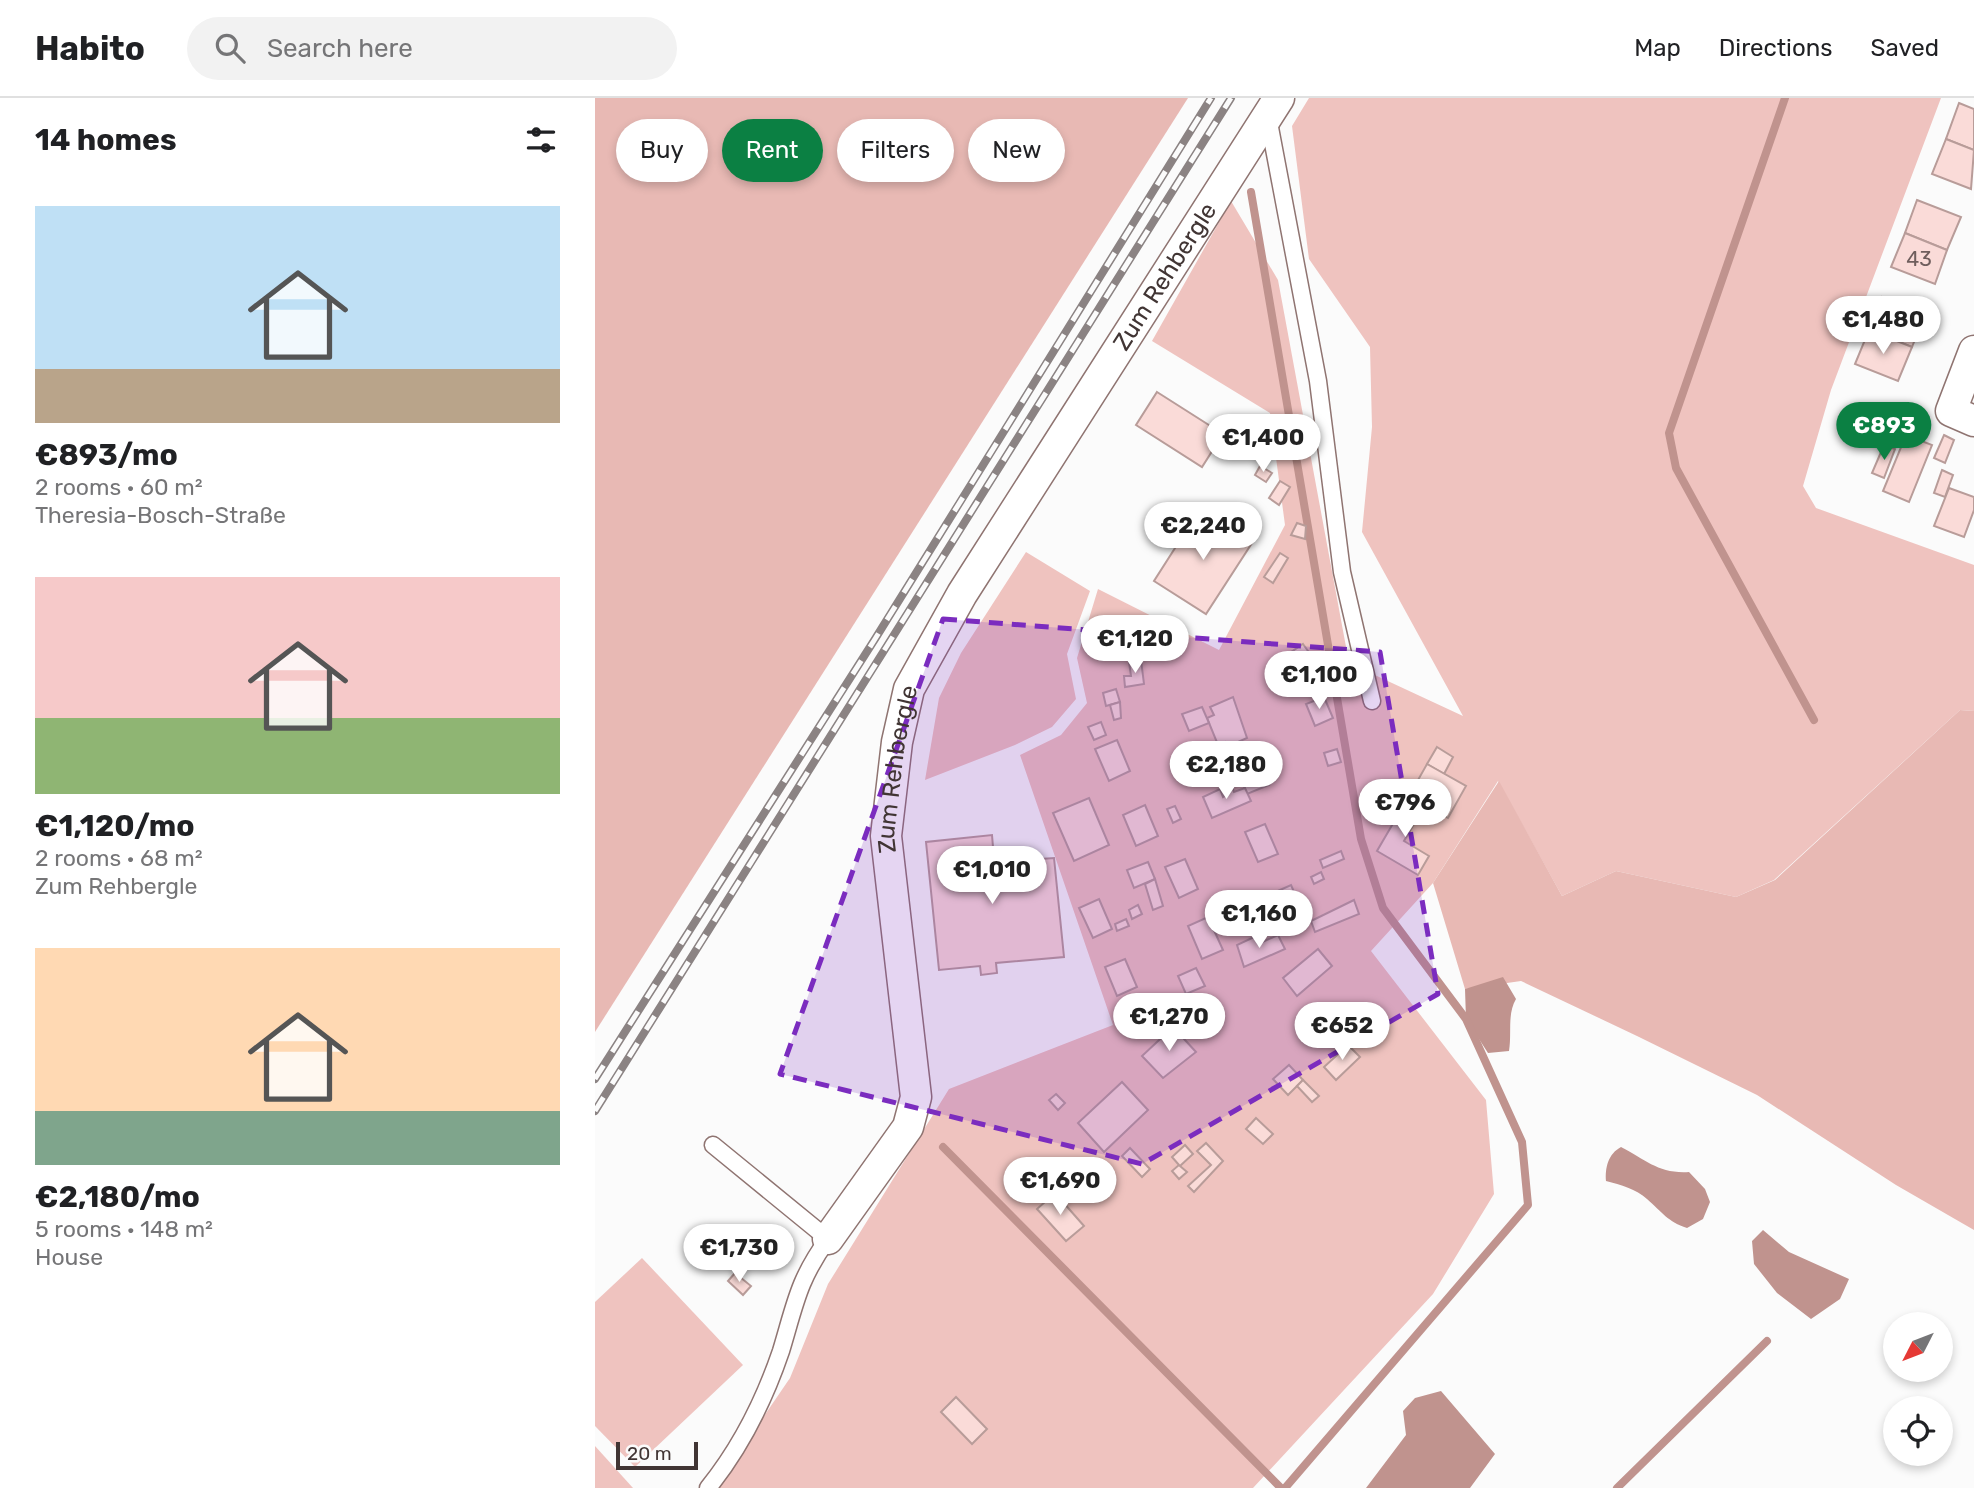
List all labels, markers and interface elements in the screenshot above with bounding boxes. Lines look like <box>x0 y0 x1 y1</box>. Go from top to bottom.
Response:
search box <box>187 17 677 80</box>
text: Habito <box>35 29 145 68</box>
icon: search <box>211 29 249 67</box>
text: Search here <box>267 33 413 64</box>
text: Map <box>1634 34 1681 62</box>
text: Directions <box>1719 34 1832 62</box>
text: Saved <box>1870 34 1939 62</box>
chip: Buy <box>616 119 708 182</box>
chip: Rent <box>722 119 823 182</box>
chip: Filters <box>837 119 954 182</box>
chip: New <box>968 119 1065 182</box>
icon: filters <box>522 121 560 159</box>
text: 14 homes <box>35 122 177 158</box>
street label: Zum Rehbergle <box>1107 197 1222 355</box>
house number: 43 <box>1906 246 1932 271</box>
icon: home <box>235 252 361 378</box>
pin: €1,480 <box>1826 296 1940 356</box>
text: €1,480 <box>1842 305 1924 333</box>
pin: €893 <box>1843 402 1925 462</box>
text: €893 <box>1852 411 1916 439</box>
pin: €1,400 <box>1206 414 1320 474</box>
text: €1,400 <box>1222 423 1304 451</box>
text: €893/mo <box>35 437 178 473</box>
text: 2 rooms · 60 m² <box>35 473 203 501</box>
text: Theresia-Bosch-Straße <box>35 501 286 529</box>
pin: €2,240 <box>1146 503 1260 562</box>
text: €2,240 <box>1160 511 1246 539</box>
pin: €1,120 <box>1078 616 1192 675</box>
icon: home <box>235 623 361 749</box>
text: €1,120 <box>1097 624 1173 652</box>
pin: €1,100 <box>1262 652 1376 711</box>
text: €1,100 <box>1280 660 1358 688</box>
street label: Zum Rehbergle <box>872 683 923 855</box>
pin: €2,180 <box>1169 742 1283 801</box>
text: €2,180 <box>1186 750 1266 778</box>
pin: €796 <box>1364 780 1446 839</box>
text: €796 <box>1375 788 1435 816</box>
text: €1,120/mo <box>35 808 194 844</box>
text: 2 rooms · 68 m² <box>35 844 203 872</box>
pin: €1,010 <box>935 846 1049 906</box>
text: €1,010 <box>953 855 1031 883</box>
text: Zum Rehbergle <box>35 872 197 900</box>
pin: €1,160 <box>1202 890 1316 950</box>
text: €1,160 <box>1221 899 1297 927</box>
pin: €1,270 <box>1112 993 1226 1053</box>
icon: home <box>235 994 361 1120</box>
text: €1,270 <box>1129 1002 1209 1030</box>
pin: €652 <box>1301 1002 1383 1062</box>
text: €652 <box>1311 1011 1373 1039</box>
pin: €1,690 <box>1003 1158 1117 1217</box>
text: €1,690 <box>1019 1166 1101 1194</box>
text: €2,180/mo <box>35 1179 200 1215</box>
text: 5 rooms · 148 m² <box>35 1215 213 1243</box>
pin: €1,730 <box>682 1224 796 1284</box>
text: €1,730 <box>699 1233 779 1261</box>
text: House <box>35 1243 103 1271</box>
north arrow <box>1883 1312 1953 1382</box>
map controls <box>1883 1312 1953 1466</box>
button: locate <box>1883 1396 1953 1466</box>
scale bar <box>616 1439 698 1471</box>
text: 20 m <box>627 1442 672 1465</box>

